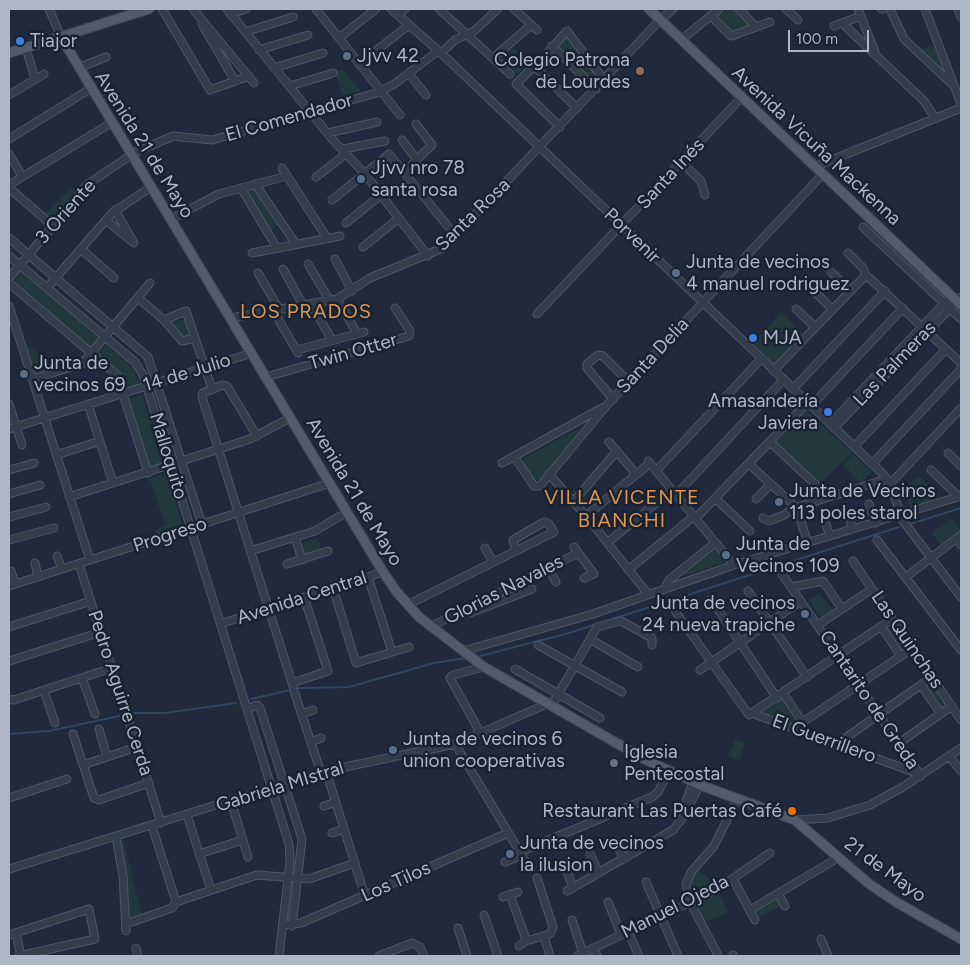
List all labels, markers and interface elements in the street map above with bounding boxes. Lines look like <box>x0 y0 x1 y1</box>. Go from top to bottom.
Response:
scale bar <box>790 20 871 52</box>
place label: Tiajor <box>30 30 77 52</box>
text: 100 m <box>796 30 838 48</box>
marker: Tiajor <box>14 35 26 47</box>
place label: Jjvv 42 <box>357 45 419 67</box>
place label: Colegio Patrona de Lourdes <box>494 49 630 93</box>
marker: Jjvv 42 <box>341 50 353 62</box>
street label: Avenida Vicuña Mackenna <box>727 62 905 230</box>
marker: Colegio Patrona de Lourdes <box>634 65 646 77</box>
street label: Avenida 21 de Mayo <box>90 67 198 223</box>
street label: El Comendador <box>223 89 355 147</box>
street label: Santa Inés <box>632 134 710 214</box>
place label: Jjvv nro 78 santa rosa <box>371 157 465 201</box>
marker: Jjvv nro 78 santa rosa <box>355 173 367 185</box>
street label: Santa Rosa <box>431 174 515 256</box>
street label: 3 Oriente <box>31 175 101 249</box>
street label: Porvenir <box>599 204 665 268</box>
place label: Junta de vecinos 4 manuel rodriguez <box>686 251 850 295</box>
marker: Junta de vecinos 4 manuel rodriguez <box>670 267 682 279</box>
district label: LOS PRADOS <box>239 300 373 324</box>
street label: Santa Delia <box>612 313 694 399</box>
street label: Las Palmeras <box>849 317 941 411</box>
place label: MJA <box>763 327 802 349</box>
street label: Twin Otter <box>306 329 400 375</box>
marker: MJA <box>747 332 759 344</box>
street label: 14 de Julio <box>140 349 234 397</box>
place label: Junta de vecinos 69 <box>34 352 125 396</box>
marker: Junta de vecinos 69 <box>18 368 30 380</box>
place label: Amasandería Javiera <box>708 390 818 434</box>
marker: Amasandería Javiera <box>822 406 834 418</box>
street label: Malloquito <box>144 410 192 502</box>
street label: Avenida 21 de Mayo <box>301 414 407 570</box>
place label: Junta de Vecinos 113 poles starol <box>789 480 936 524</box>
district label: VILLA VICENTE BIANCHI <box>543 486 701 533</box>
marker: Junta de Vecinos 113 poles starol <box>773 496 785 508</box>
street label: Progreso <box>130 512 210 558</box>
place label: Junta de Vecinos 109 <box>736 533 839 577</box>
marker: Junta de Vecinos 109 <box>720 549 732 561</box>
street label: Glorias Navales <box>441 550 567 630</box>
street label: Avenida Central <box>234 566 370 630</box>
street label: Las Quinchas <box>866 587 948 693</box>
place label: Junta de vecinos 24 nueva trapiche <box>642 592 795 636</box>
street label: Pedro Aguirre Cerda <box>82 607 158 779</box>
marker: Junta de vecinos 24 nueva trapiche <box>799 608 811 620</box>
street label: Cantarito de Greda <box>814 626 924 774</box>
street label: El Guerrillero <box>769 710 879 768</box>
place label: Junta de vecinos 6 union cooperativas <box>403 728 565 772</box>
place label: Iglesia Pentecostal <box>624 741 724 785</box>
marker: Junta de vecinos 6 union cooperativas <box>387 744 399 756</box>
street label: Gabriela MIstral <box>213 757 347 817</box>
marker: Iglesia Pentecostal <box>608 757 620 769</box>
place label: Restaurant Las Puertas Café <box>542 800 782 822</box>
marker: Restaurant Las Puertas Café <box>786 805 798 817</box>
place label: Junta de vecinos la ilusion <box>520 832 664 876</box>
street label: 21 de Mayo <box>840 833 930 907</box>
marker: Junta de vecinos la ilusion <box>504 848 516 860</box>
street label: Los Tilos <box>358 857 434 907</box>
street label: Manuel Ojeda <box>618 870 732 944</box>

